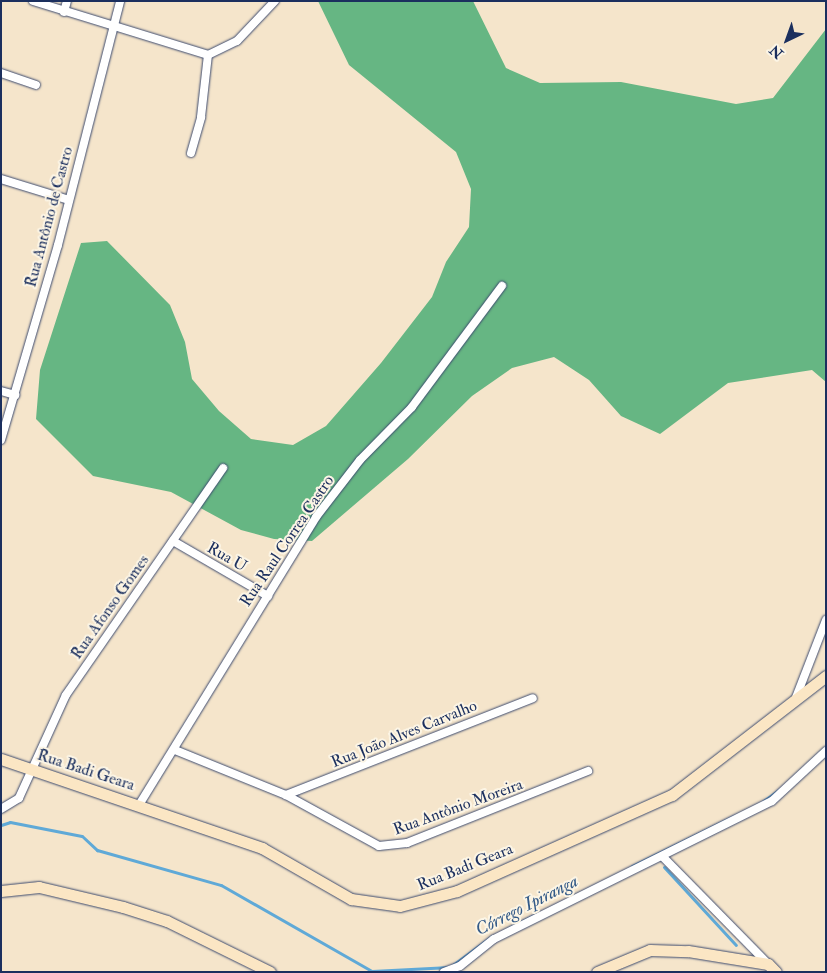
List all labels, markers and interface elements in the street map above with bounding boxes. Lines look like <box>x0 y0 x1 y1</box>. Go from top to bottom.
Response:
north arrow <box>762 15 812 65</box>
text: N <box>766 41 787 62</box>
street label: Rua Antônio de Castro <box>21 145 77 289</box>
street label: Rua Raul Correa Castro <box>236 472 338 610</box>
street label: Rua U <box>204 538 250 576</box>
street label: Rua Afonso Gomes <box>67 551 153 663</box>
street label: Rua João Alves Carvalho <box>328 696 480 772</box>
street label: Rua Badi Geara <box>35 745 137 795</box>
street label: Rua Antônio Moreira <box>391 775 525 839</box>
street label: Rua Badi Geara <box>414 839 516 895</box>
water label: Córrego Ipiranga <box>472 871 582 941</box>

